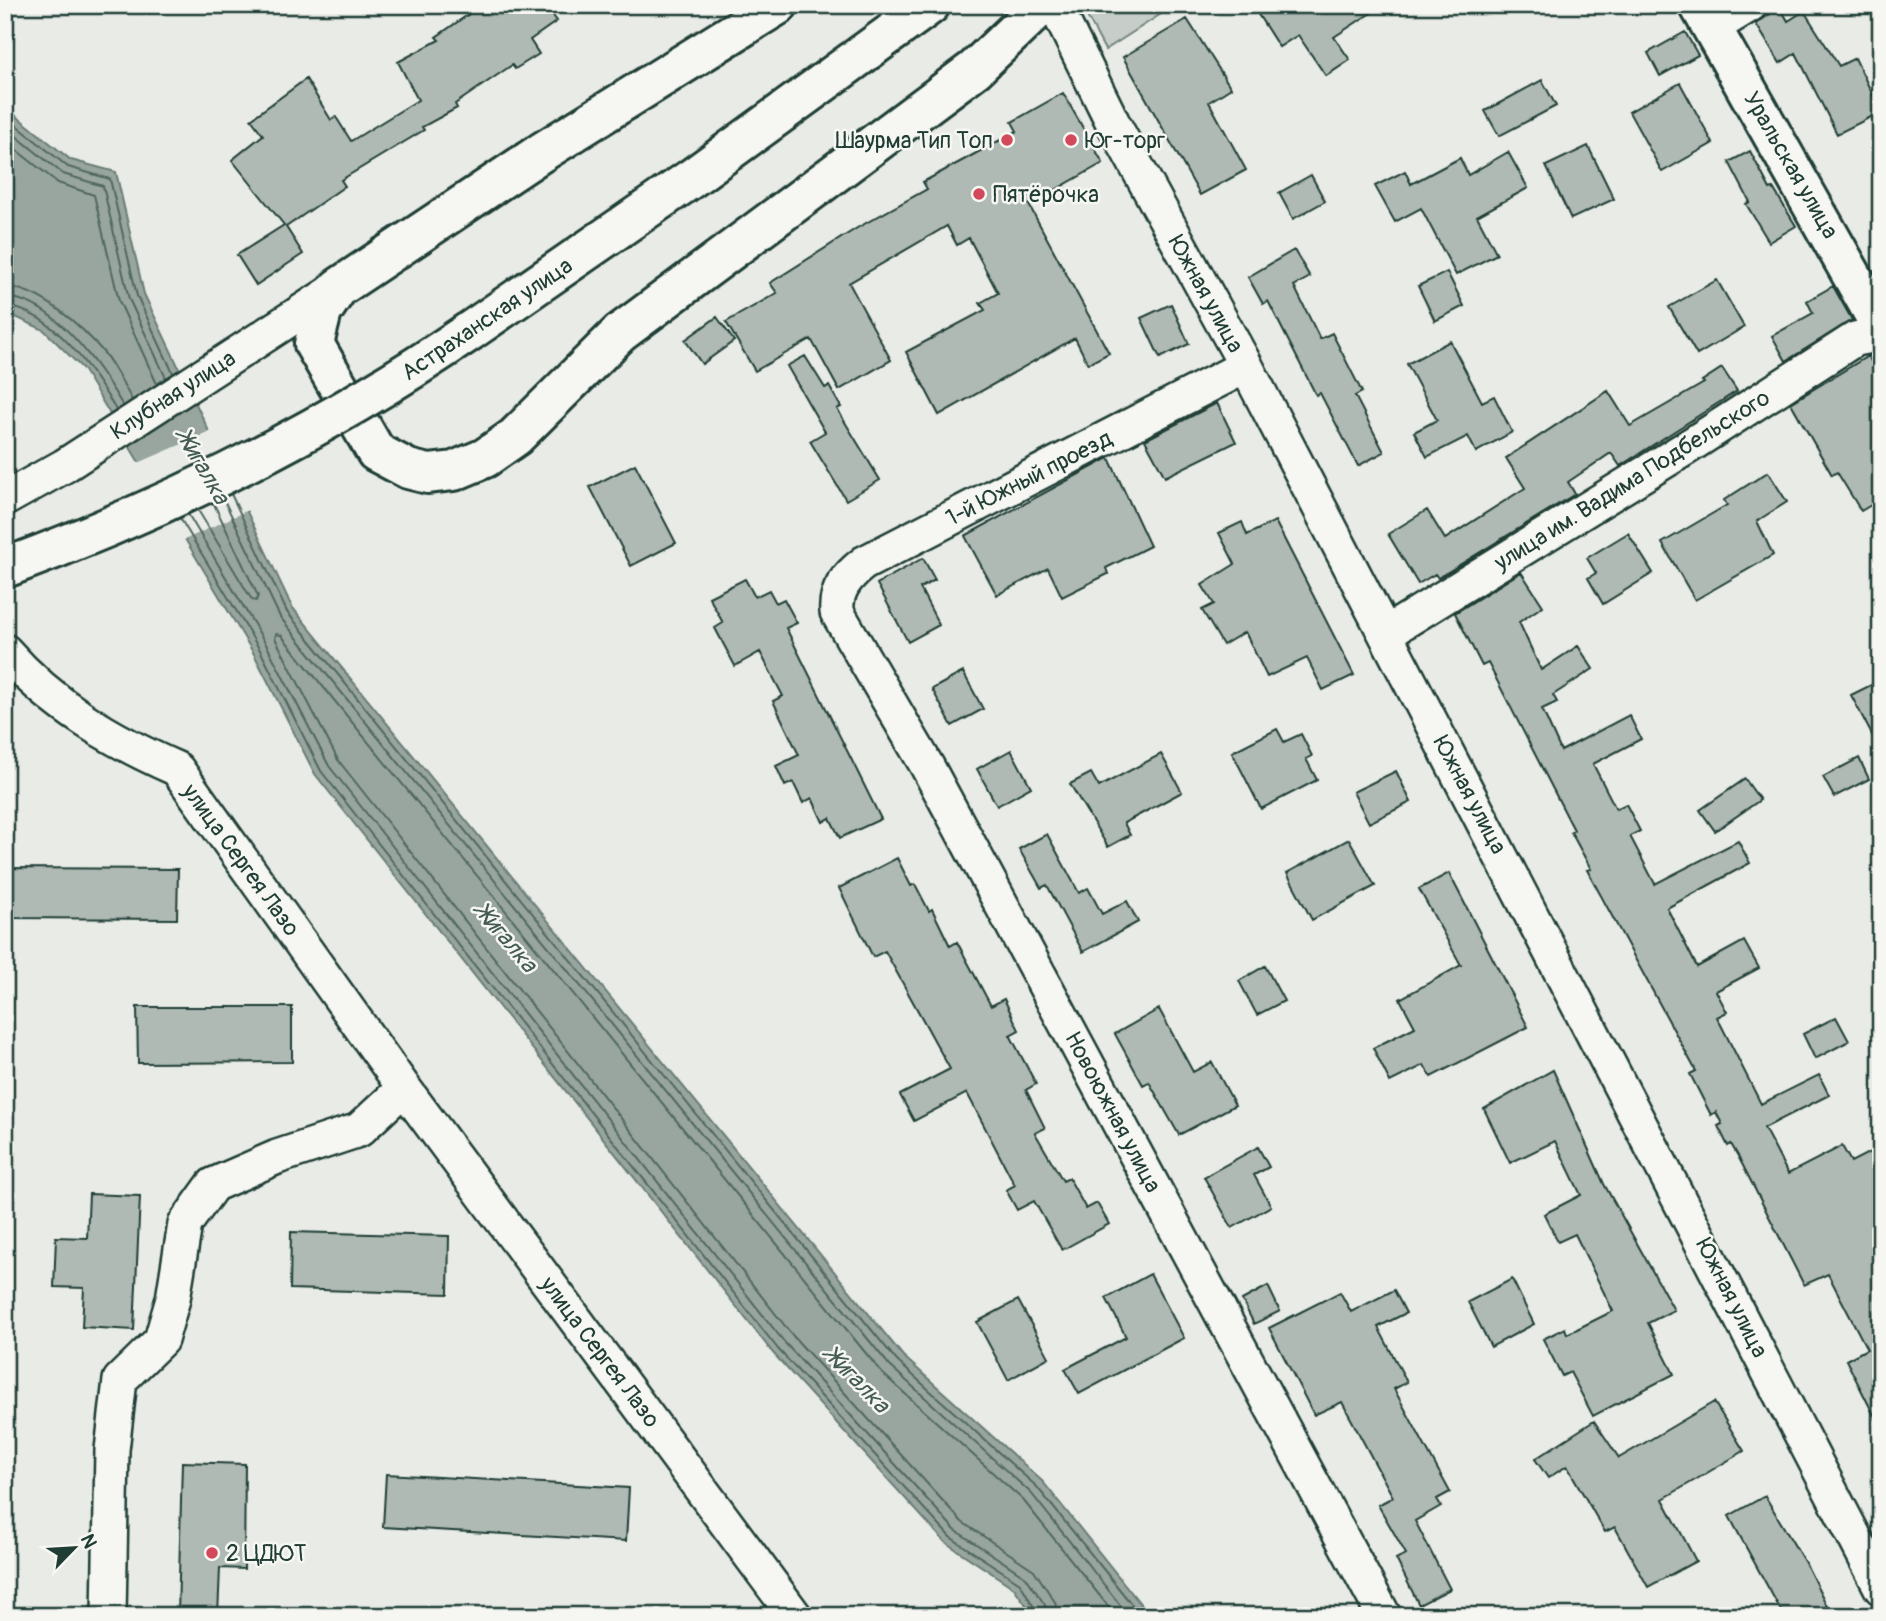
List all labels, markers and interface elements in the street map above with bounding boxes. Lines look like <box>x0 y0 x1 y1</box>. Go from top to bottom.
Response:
street label: Уральская улица <box>1737 86 1845 244</box>
place label: Шаурма Тип Топ <box>835 126 993 155</box>
place label: Юг-торг <box>1085 126 1165 155</box>
marker: Шаурма Тип Топ <box>999 132 1015 148</box>
marker: Юг-торг <box>1063 132 1079 148</box>
place label: Пятёрочка <box>993 180 1099 209</box>
marker: Пятёрочка <box>971 186 987 202</box>
street label: Южная улица <box>1162 230 1250 358</box>
street label: Астраханская улица <box>396 251 578 387</box>
street label: Клубная улица <box>105 344 241 446</box>
street label: улица им. Вадима Подбельского <box>1488 383 1775 577</box>
water label: Жигалка <box>169 422 237 511</box>
street label: 1-й Южный проезд <box>941 423 1117 532</box>
street label: Южная улица <box>1427 731 1513 859</box>
street label: улица Сергея Лазо <box>175 777 306 942</box>
water label: Жигалка <box>467 896 544 980</box>
street label: Новоюжная улица <box>1058 1026 1168 1198</box>
street label: Южная улица <box>1690 1234 1774 1362</box>
street label: улица Сергея Лазо <box>533 1270 666 1433</box>
water label: Жигалка <box>816 1339 897 1420</box>
north arrow <box>38 1512 108 1582</box>
text: N <box>75 1530 102 1552</box>
place label: 2 ЦДЮТ <box>226 1539 307 1568</box>
marker: 2 ЦДЮТ <box>204 1545 220 1561</box>

